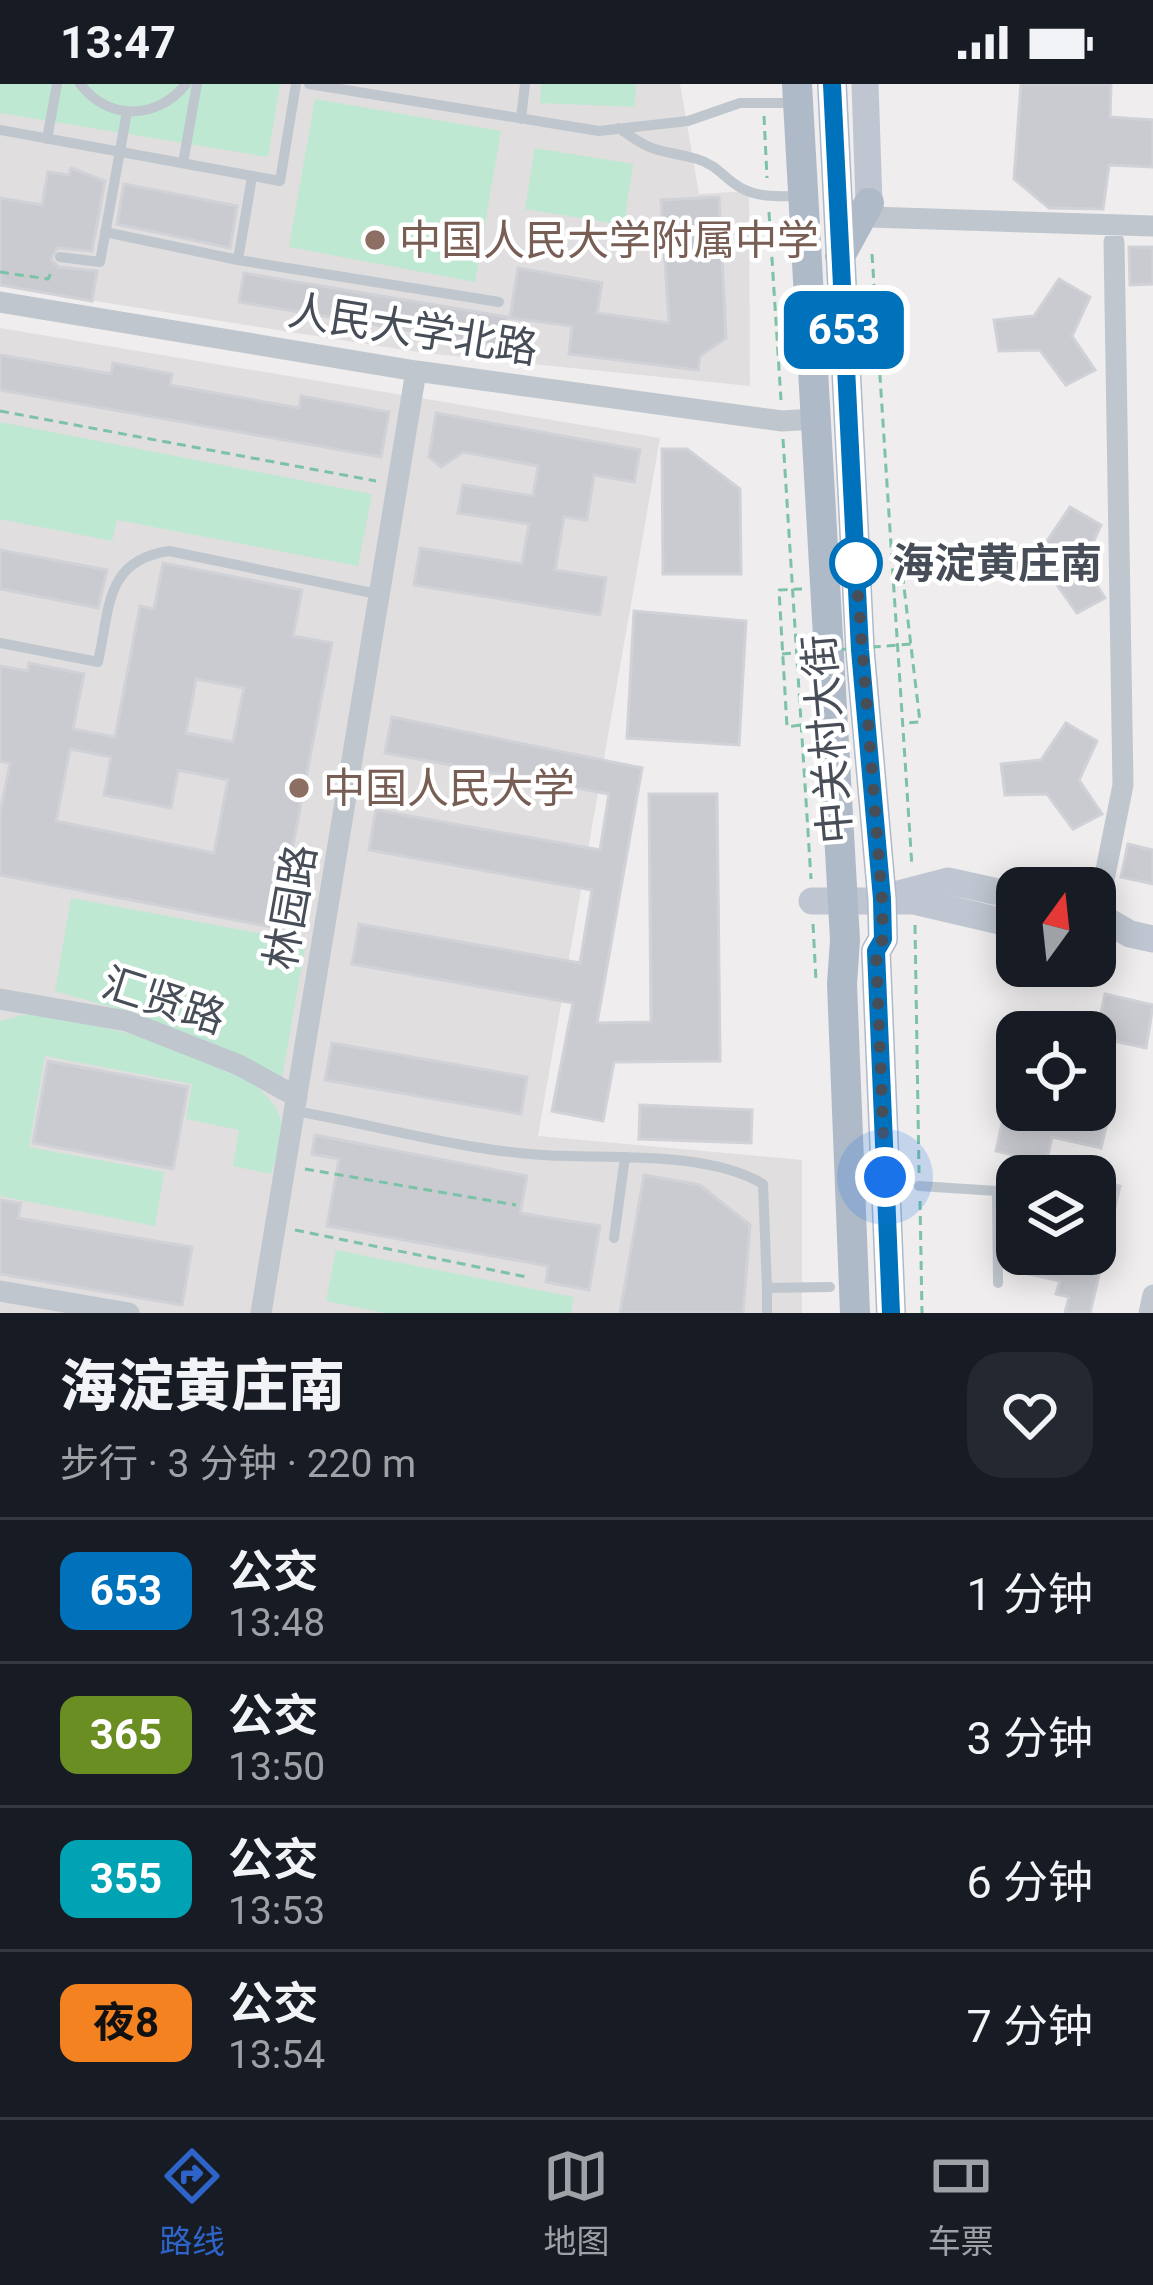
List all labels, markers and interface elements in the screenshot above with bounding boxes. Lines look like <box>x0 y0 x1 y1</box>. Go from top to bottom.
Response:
text: 13:47 <box>60 16 176 69</box>
place label: 中国人民大学附属中学 <box>399 216 819 265</box>
marker: 中国人民大学附属中学 <box>362 227 388 253</box>
street label: 人民大学北路 <box>285 286 541 373</box>
line badge: 653 <box>775 291 913 369</box>
text: 653 <box>808 305 880 354</box>
marker: 海淀黄庄南 <box>831 538 881 588</box>
place label: 海淀黄庄南 <box>892 539 1102 588</box>
street label: 中关村大街 <box>794 632 861 846</box>
place label: 中国人民大学 <box>323 764 575 813</box>
marker: 中国人民大学 <box>286 775 312 801</box>
street label: 林园路 <box>255 841 326 973</box>
north arrow <box>996 867 1116 987</box>
map controls <box>996 867 1116 1275</box>
street label: 汇贤路 <box>96 958 231 1043</box>
button: locate <box>996 1011 1116 1131</box>
your location <box>855 1147 915 1207</box>
button: layers <box>996 1155 1116 1275</box>
button: heart <box>967 1352 1093 1478</box>
text: 海淀黄庄南 <box>60 1353 345 1420</box>
text: 步行 · 3 分钟 · 220 m <box>60 1441 416 1487</box>
text: 公交 <box>228 1545 318 1598</box>
text: 653 <box>90 1566 162 1615</box>
text: 1 分钟 <box>967 1568 1093 1621</box>
text: 13:48 <box>228 1600 325 1646</box>
text: 公交 <box>228 1689 318 1742</box>
text: 365 <box>90 1710 162 1759</box>
text: 3 分钟 <box>967 1712 1093 1765</box>
text: 13:50 <box>228 1744 325 1790</box>
text: 公交 <box>228 1833 318 1886</box>
text: 355 <box>90 1854 162 1903</box>
text: 6 分钟 <box>967 1856 1093 1909</box>
text: 13:53 <box>228 1888 325 1934</box>
text: 公交 <box>228 1977 318 2030</box>
text: 夜8 <box>93 1998 159 2047</box>
text: 7 分钟 <box>967 2000 1093 2053</box>
text: 13:54 <box>228 2032 325 2078</box>
tab: 路线 <box>159 2143 225 2263</box>
tab: 地图 <box>543 2143 609 2263</box>
tab: 车票 <box>928 2143 994 2263</box>

